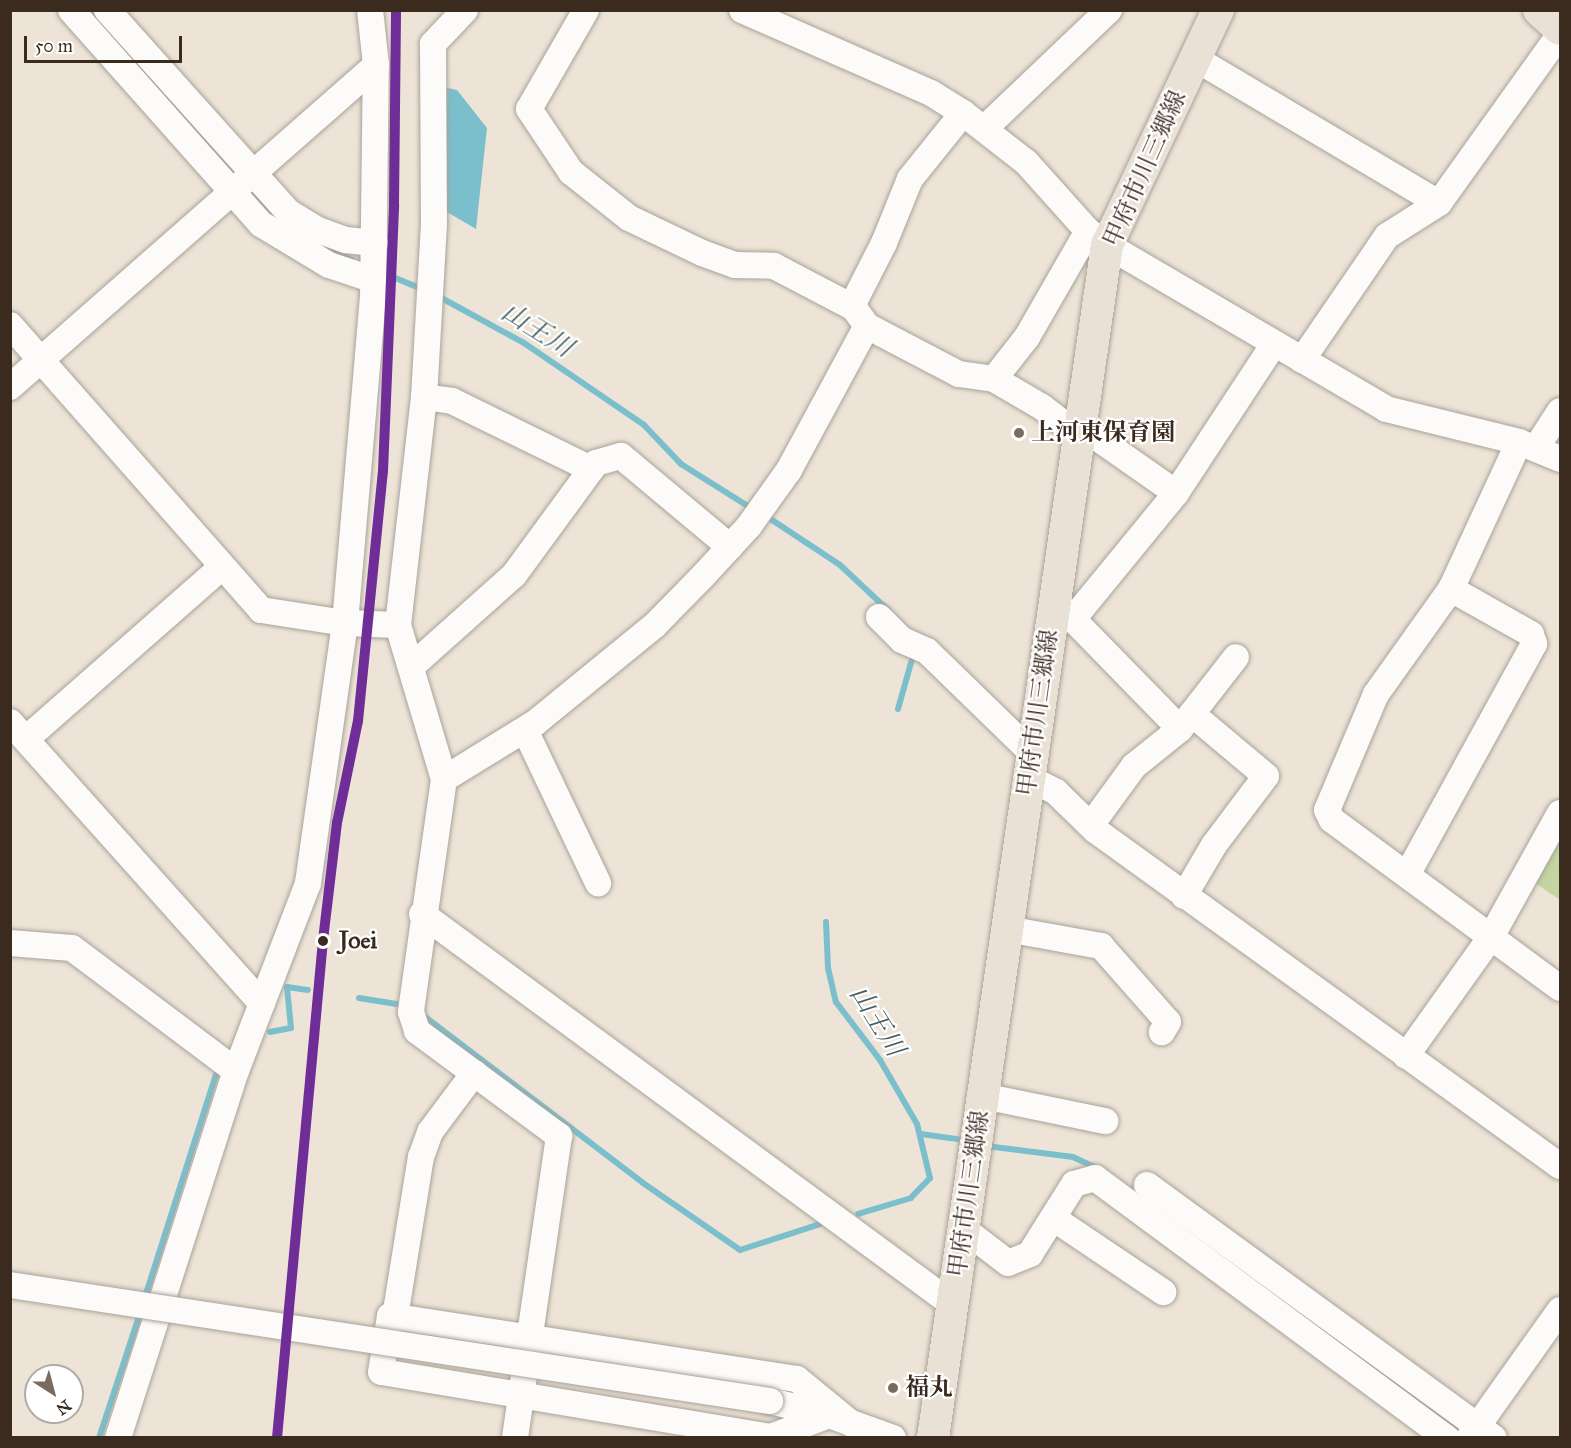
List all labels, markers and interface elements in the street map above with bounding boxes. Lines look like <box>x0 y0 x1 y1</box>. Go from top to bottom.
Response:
scale bar <box>27 24 184 62</box>
text: 50 m <box>35 35 73 57</box>
street label: 甲府市川三郷線 <box>1098 86 1192 252</box>
water label: 山王川 <box>496 296 578 364</box>
place label: 上河東保育園 <box>1031 419 1175 447</box>
marker: 上河東保育園 <box>1012 426 1026 440</box>
street label: 甲府市川三郷線 <box>1012 628 1064 798</box>
place label: Joei <box>339 927 377 955</box>
marker: Joei <box>312 930 334 952</box>
water label: 山王川 <box>843 980 911 1062</box>
street label: 甲府市川三郷線 <box>943 1109 995 1279</box>
north arrow <box>24 1364 84 1424</box>
place label: 福丸 <box>905 1374 953 1402</box>
marker: 福丸 <box>886 1381 900 1395</box>
text: N <box>53 1396 75 1419</box>

